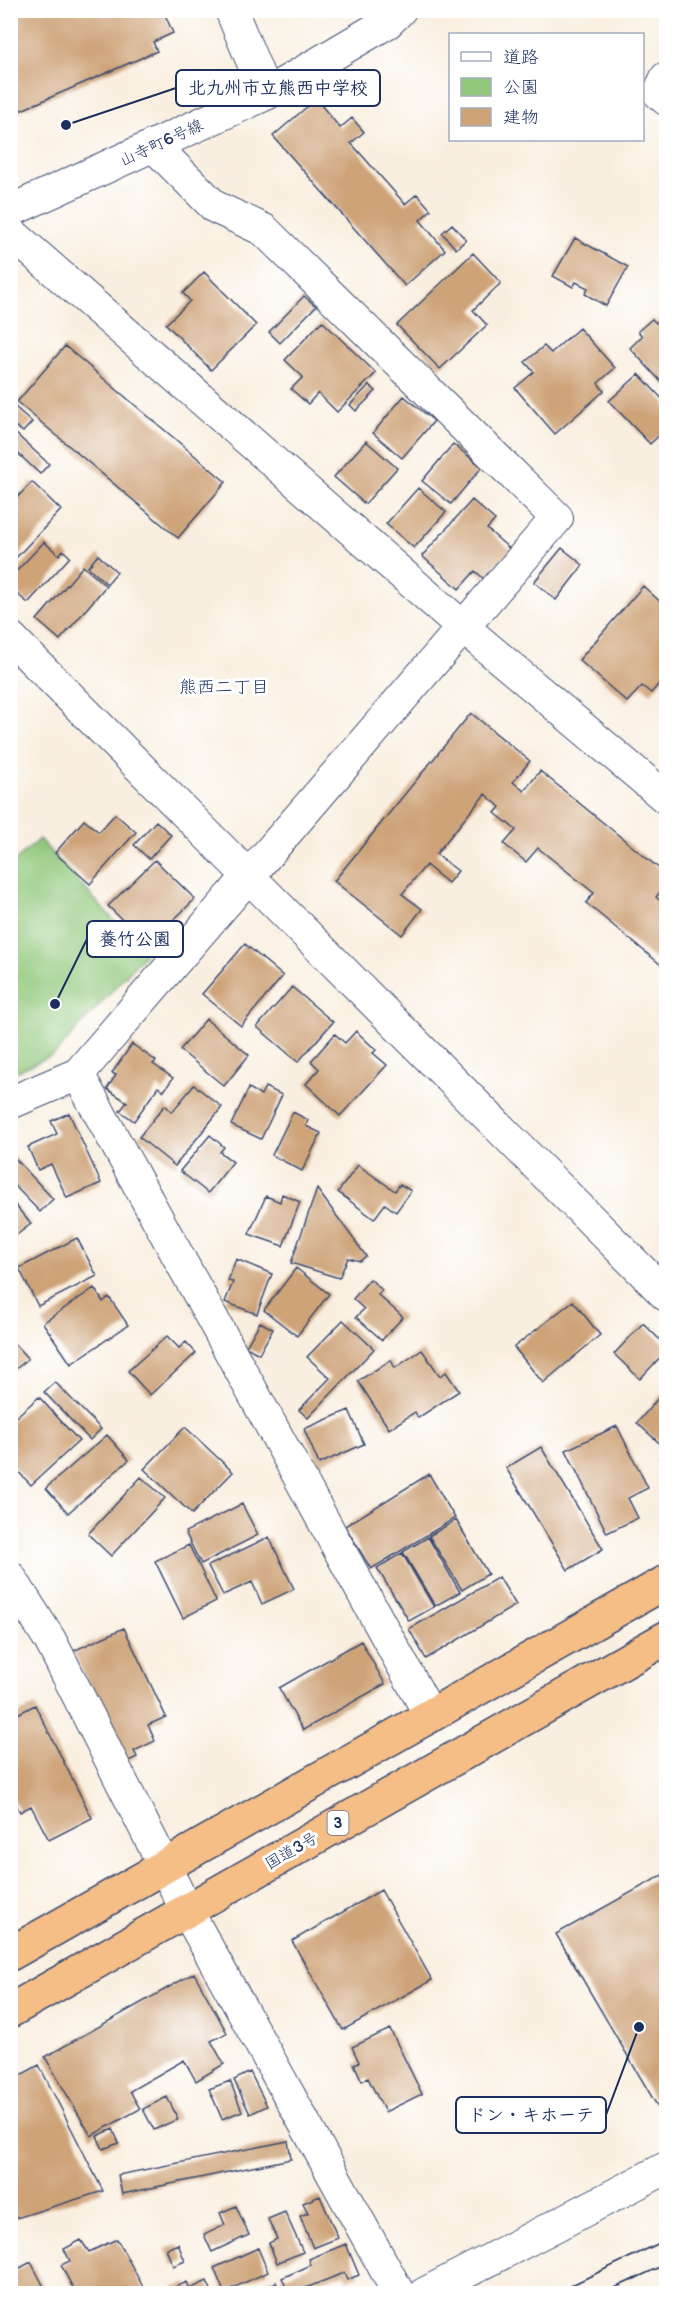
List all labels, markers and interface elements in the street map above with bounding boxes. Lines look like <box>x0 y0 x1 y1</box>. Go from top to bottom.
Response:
legend <box>449 33 644 141</box>
text: 道路 <box>503 47 539 68</box>
callout: 北九州市立熊西中学校 <box>176 70 380 106</box>
text: 公園 <box>503 77 539 98</box>
text: 北九州市立熊西中学校 <box>188 78 368 99</box>
text: 建物 <box>503 107 539 128</box>
street label: 山寺町6号線 <box>117 116 206 171</box>
district label: 熊西二丁目 <box>179 677 269 698</box>
callout: 養竹公園 <box>87 921 183 957</box>
text: 養竹公園 <box>99 929 171 950</box>
road number: 3 <box>328 1811 348 1835</box>
street label: 国道3号 <box>262 1829 322 1874</box>
callout: ドン・キホーテ <box>456 2097 606 2133</box>
text: ドン・キホーテ <box>468 2105 594 2126</box>

